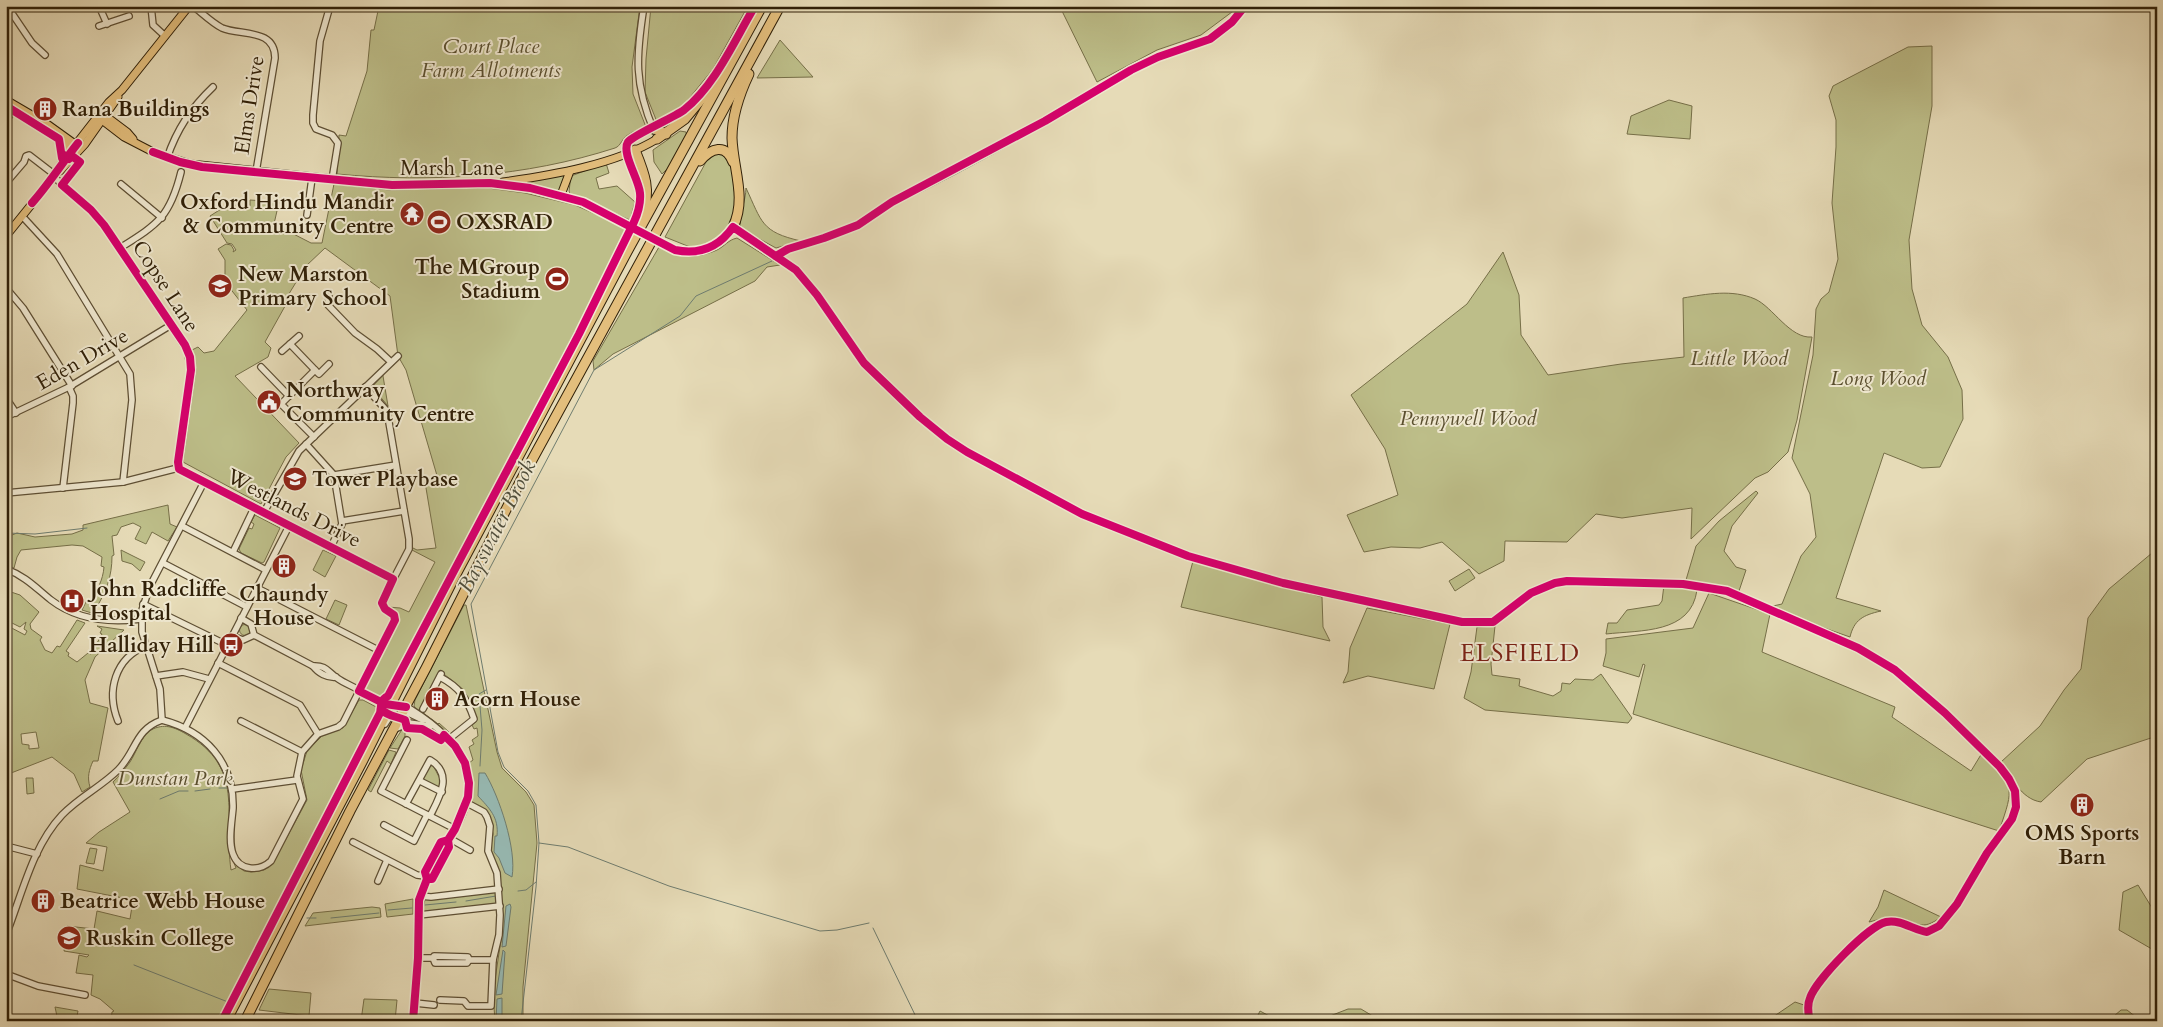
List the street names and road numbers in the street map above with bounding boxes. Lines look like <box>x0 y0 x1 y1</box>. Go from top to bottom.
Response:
street label: Elms Drive <box>227 54 272 156</box>
street label: Marsh Lane <box>400 154 504 183</box>
street label: Copse Lane <box>125 235 206 338</box>
street label: Eden Drive <box>31 321 134 398</box>
street label: Westlands Drive <box>221 462 366 555</box>

